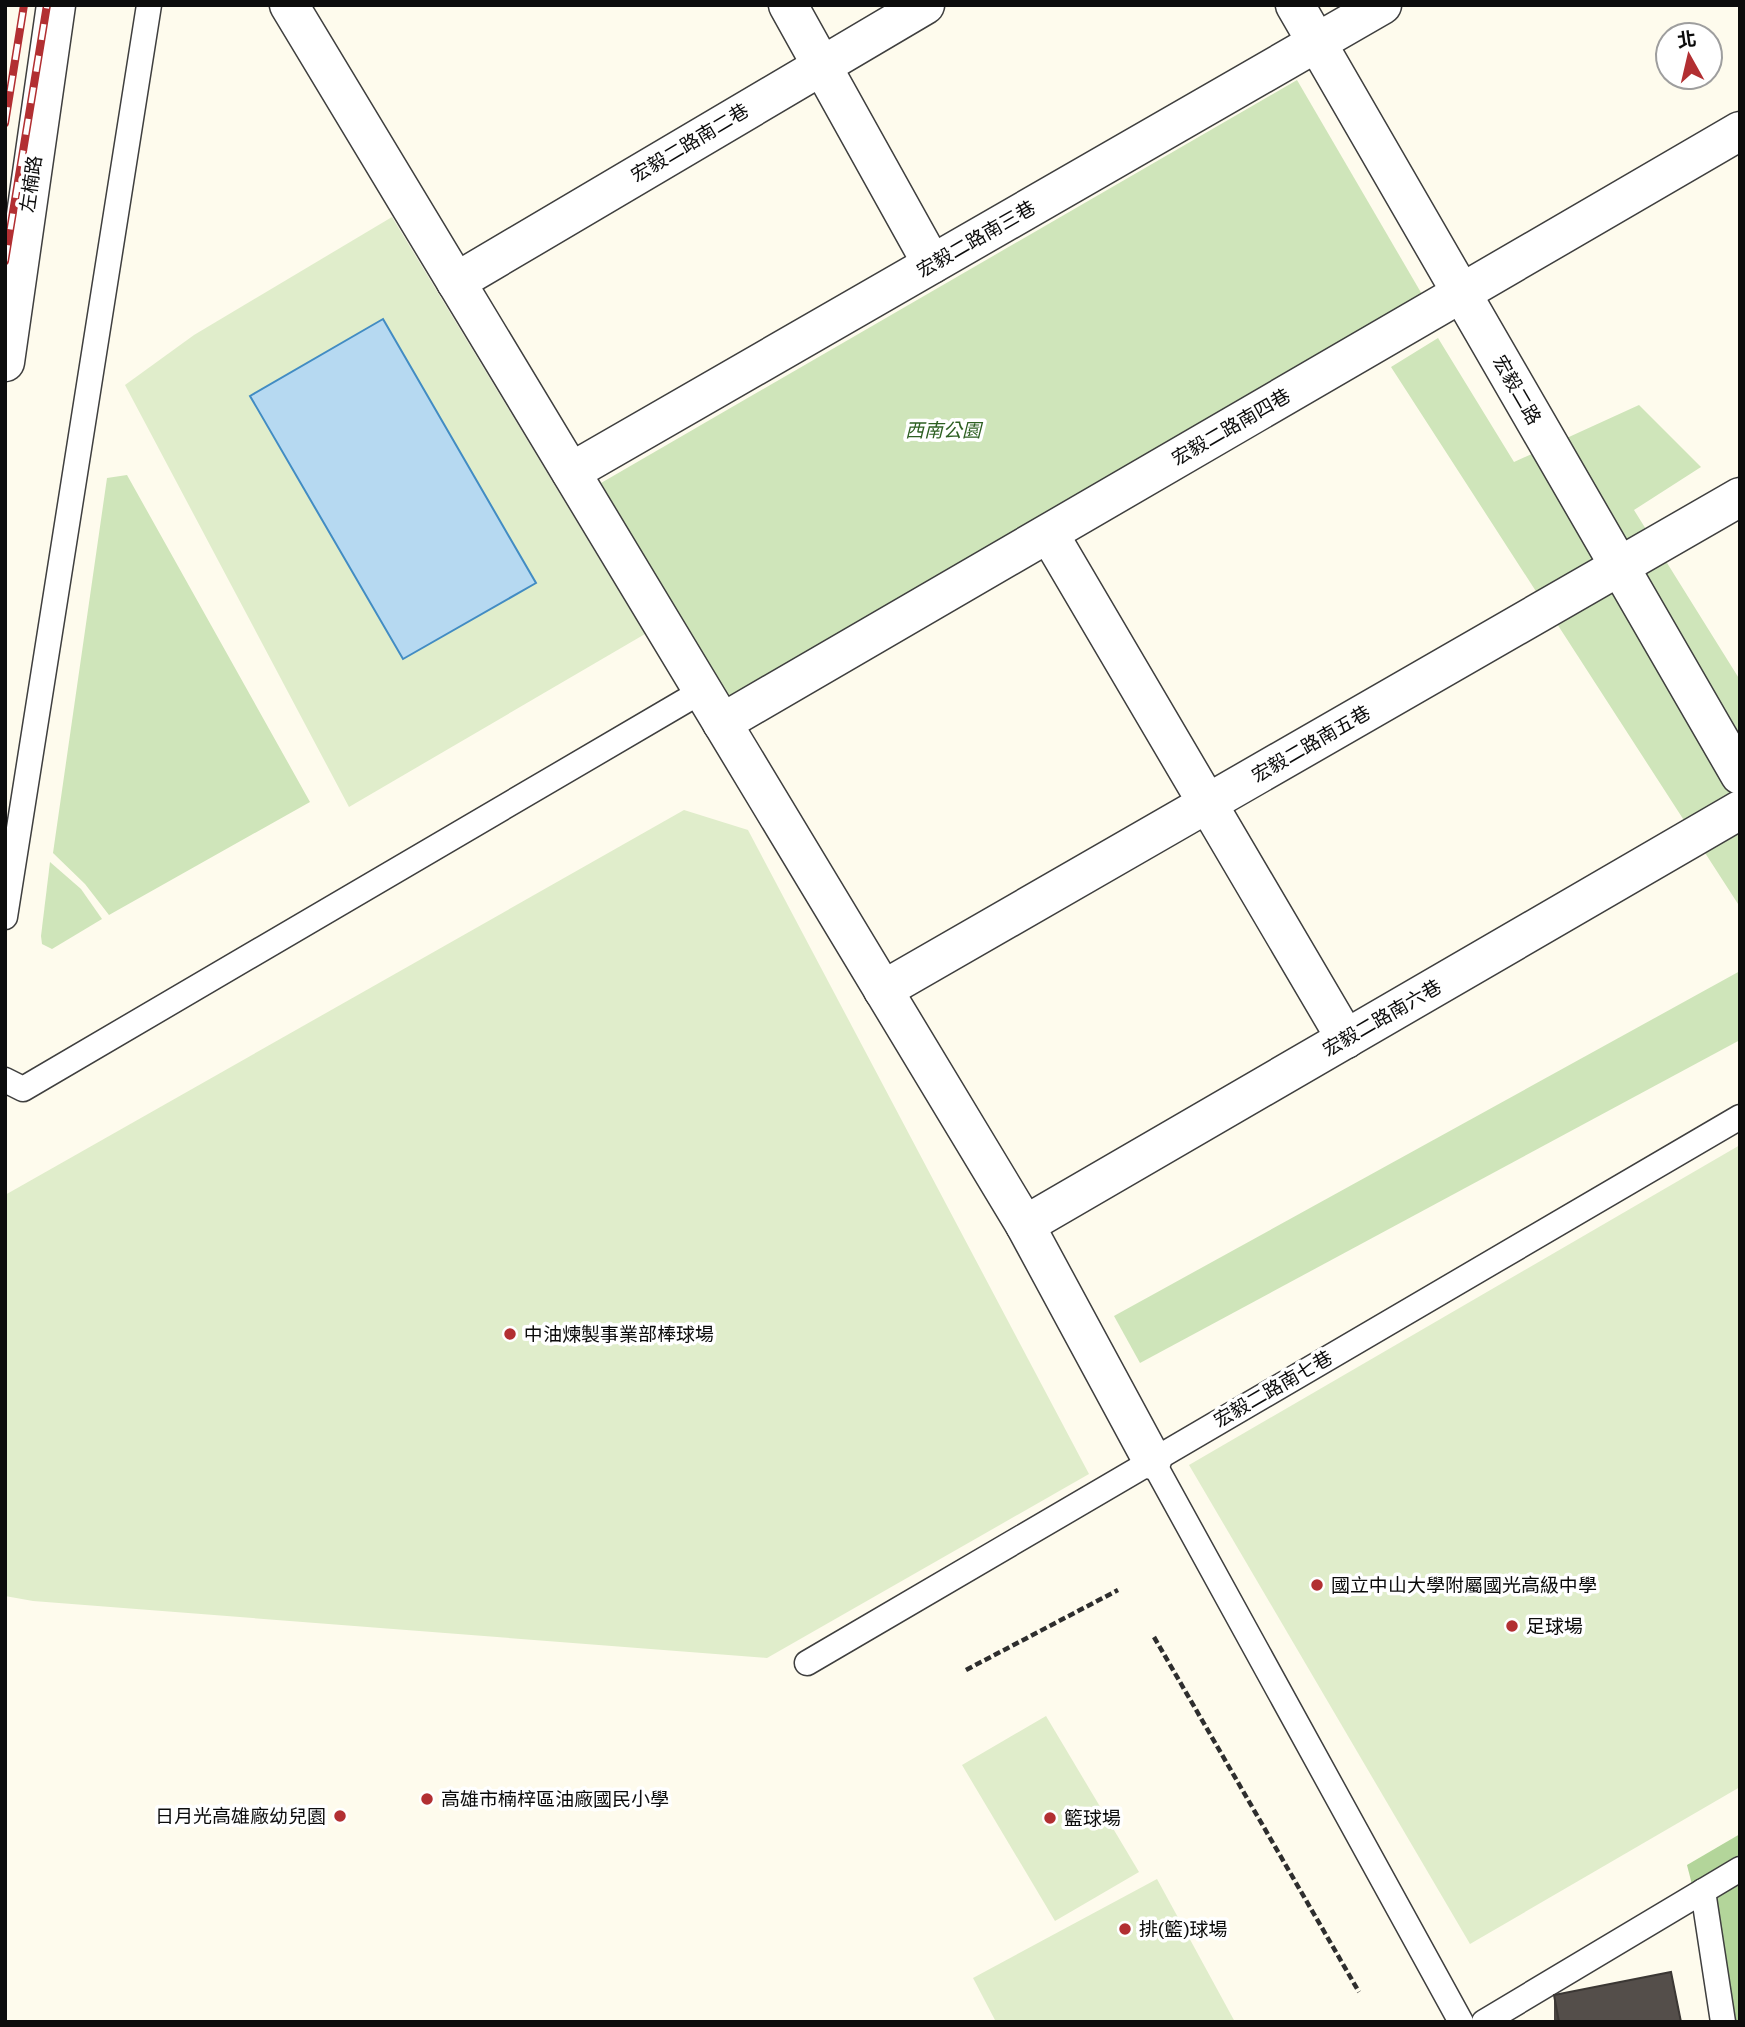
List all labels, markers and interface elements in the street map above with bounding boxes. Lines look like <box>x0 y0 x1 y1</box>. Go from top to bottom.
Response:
north arrow <box>1654 21 1724 91</box>
text: 北 <box>1676 27 1698 52</box>
street label: 宏毅二路南二巷 <box>627 99 753 187</box>
street label: 左楠路 <box>16 154 46 214</box>
street label: 宏毅二路南三巷 <box>913 196 1039 282</box>
street label: 宏毅二路 <box>1488 351 1546 429</box>
street label: 宏毅二路南四巷 <box>1168 384 1294 470</box>
park label: 西南公園 <box>905 419 984 442</box>
street label: 宏毅二路南五巷 <box>1248 701 1374 787</box>
street label: 宏毅二路南六巷 <box>1319 975 1445 1061</box>
place label: 中油煉製事業部棒球場 <box>524 1323 714 1346</box>
marker: 中油煉製事業部棒球場 <box>502 1326 518 1342</box>
street label: 宏毅二路南七巷 <box>1210 1346 1336 1432</box>
place label: 國立中山大學附屬國光高級中學 <box>1331 1574 1597 1597</box>
marker: 國立中山大學附屬國光高級中學 <box>1309 1577 1325 1593</box>
place label: 足球場 <box>1526 1615 1583 1638</box>
marker: 足球場 <box>1504 1618 1520 1634</box>
place label: 高雄市楠梓區油廠國民小學 <box>441 1788 669 1811</box>
marker: 高雄市楠梓區油廠國民小學 <box>419 1791 435 1807</box>
place label: 日月光高雄廠幼兒園 <box>155 1805 326 1828</box>
place label: 籃球場 <box>1064 1807 1121 1830</box>
marker: 日月光高雄廠幼兒園 <box>332 1808 348 1824</box>
marker: 籃球場 <box>1042 1810 1058 1826</box>
place label: 排(籃)球場 <box>1139 1918 1227 1941</box>
marker: 排(籃)球場 <box>1117 1921 1133 1937</box>

